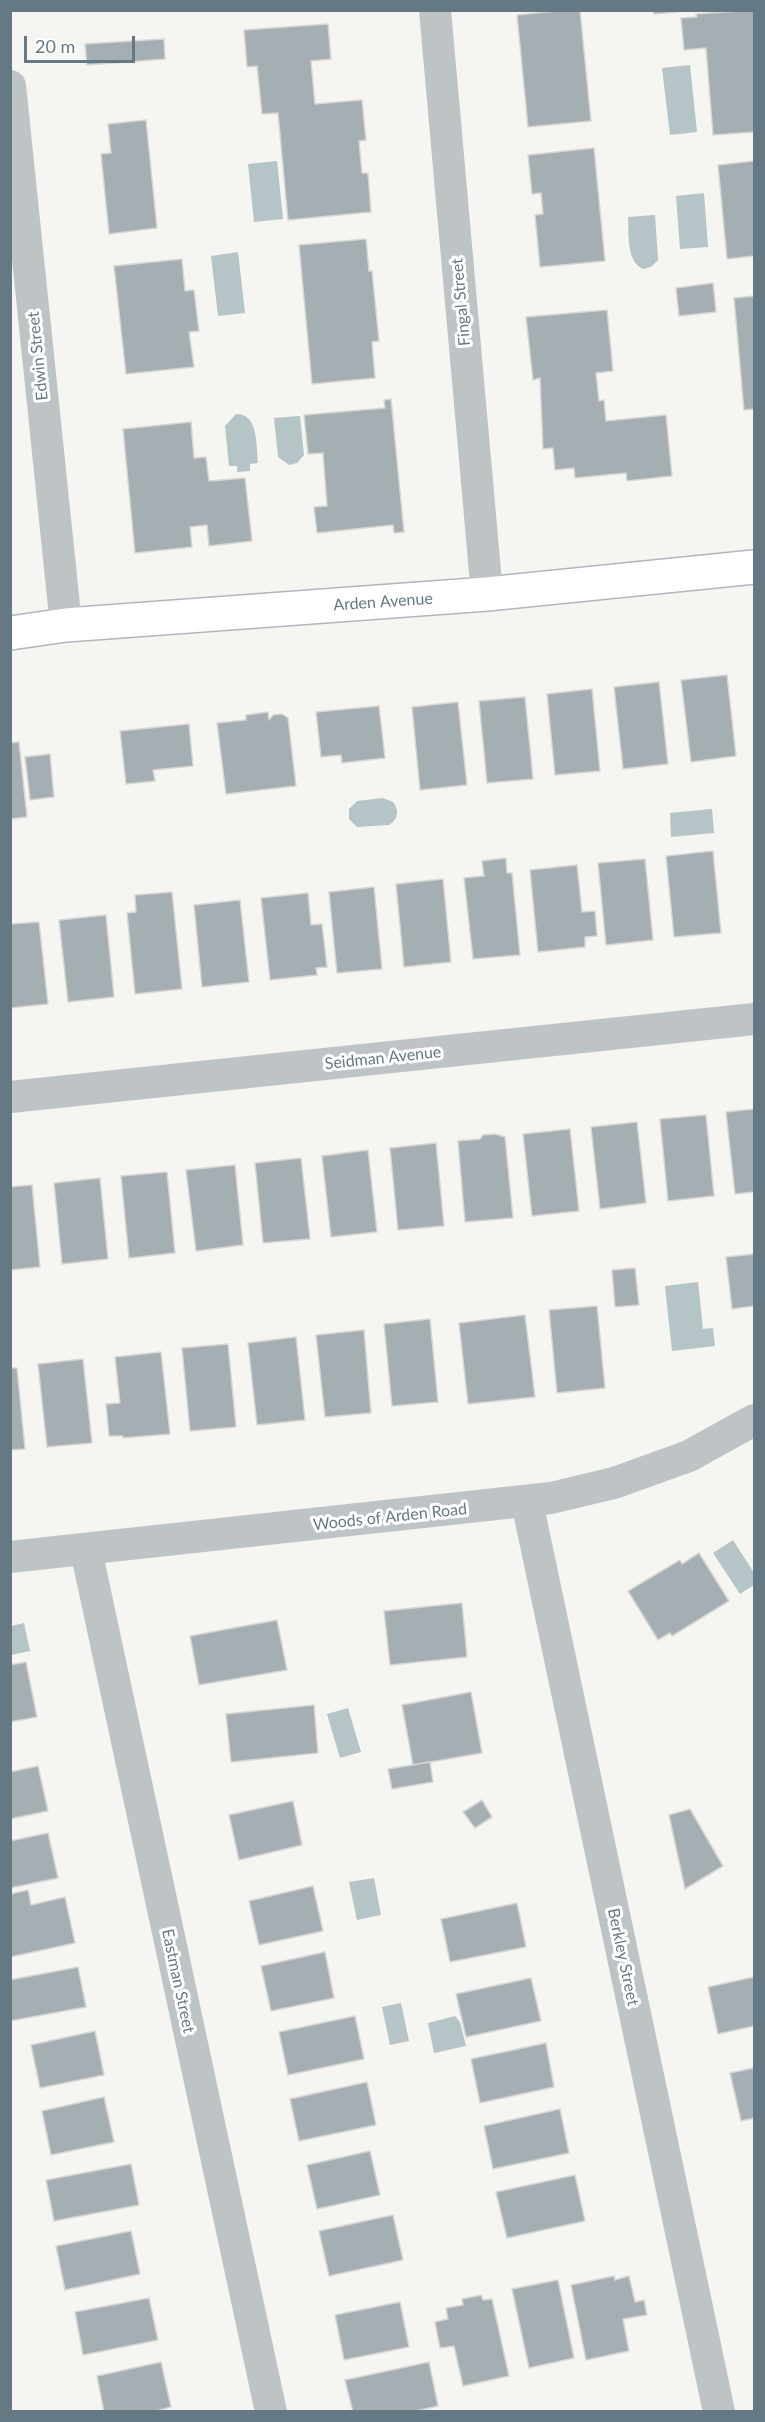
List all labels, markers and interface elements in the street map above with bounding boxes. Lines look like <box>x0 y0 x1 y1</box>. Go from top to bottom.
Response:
scale bar <box>27 24 138 62</box>
text: 20 m <box>35 35 75 57</box>
street label: Fingal Street <box>448 257 474 347</box>
street label: Edwin Street <box>24 311 52 401</box>
street label: Arden Avenue <box>333 589 433 615</box>
street label: Seidman Avenue <box>324 1042 442 1074</box>
street label: Woods of Arden Road <box>312 1499 468 1535</box>
street label: Berkley Street <box>603 1907 643 2007</box>
street label: Eastman Street <box>158 1927 198 2035</box>

